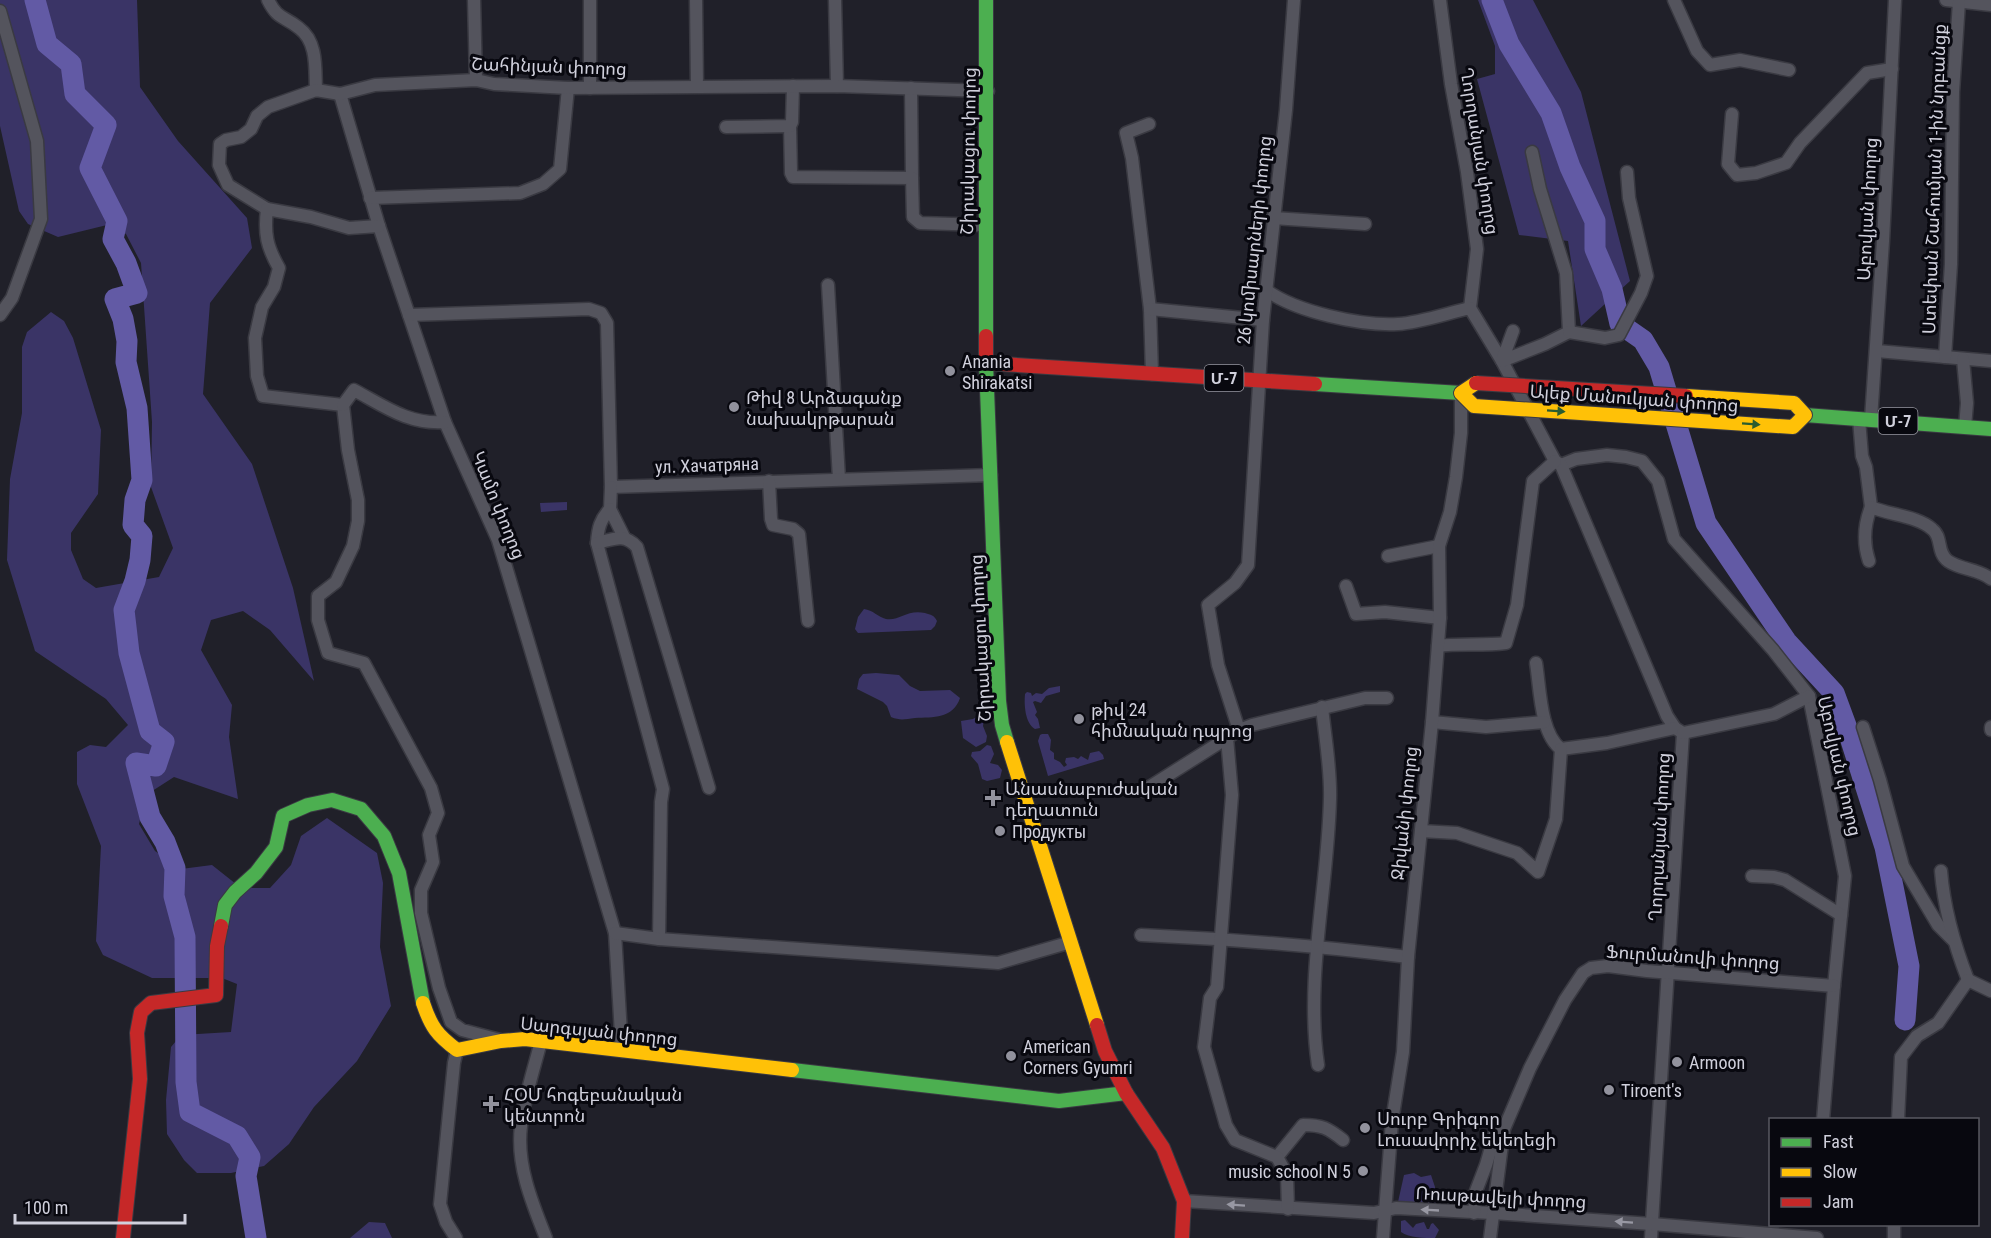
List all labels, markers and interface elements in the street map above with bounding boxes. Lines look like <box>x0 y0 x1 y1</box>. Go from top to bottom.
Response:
street label: Ստեփան Շահումյան 1-ին նրբանցք <box>1918 23 1950 335</box>
street label: Շահինյան փողոց <box>471 53 627 79</box>
street label: Ղորղանյան փողոց <box>1456 66 1504 236</box>
street label: Շիրակացու փողոց <box>956 67 980 235</box>
street label: 26 կոմիսարների փողոց <box>1233 135 1275 345</box>
street label: Աբովյան փողոց <box>1853 137 1881 281</box>
place label: Anania Shirakatsi <box>962 351 1032 393</box>
marker: Anania Shirakatsi <box>943 364 957 378</box>
road number: Մ-7 <box>1204 365 1244 391</box>
street label: Ալեք Մանուկյան փողոց <box>1529 380 1739 416</box>
place label: Թիվ 8 Արձագանք նախակրթարան <box>746 387 902 429</box>
marker: Թիվ 8 Արձագանք նախակրթարան <box>727 400 741 414</box>
one-way arrow <box>1547 406 1566 416</box>
road number: Մ-7 <box>1878 408 1918 434</box>
one-way arrow <box>1741 419 1760 428</box>
street label: Կամո փողոց <box>468 448 530 562</box>
street label: ул. Хачатряна <box>655 453 759 477</box>
street label: Շիրակացու փողոց <box>965 554 995 722</box>
street label: Աբովյան փողոց <box>1814 694 1866 838</box>
place label: թիվ 24 հիմնական դպրոց <box>1091 699 1253 741</box>
marker: թիվ 24 հիմնական դպրոց <box>1072 712 1086 726</box>
street label: Ջիվանի փողոց <box>1387 745 1421 881</box>
street label: Ղորղանյան փողոց <box>1644 752 1674 922</box>
place label: Անասնաբուժական դեղատուն <box>1005 778 1178 820</box>
marker: Անասնաբուժական դեղատուն <box>986 791 1000 805</box>
place label: Продукты <box>1012 821 1086 842</box>
marker: Продукты <box>993 824 1007 838</box>
street label: Ֆուրմանովի փողոց <box>1605 940 1781 974</box>
street label: Սարգսյան փողոց <box>519 1012 679 1050</box>
place label: American Corners Gyumri <box>1023 1036 1133 1078</box>
marker: American Corners Gyumri <box>1004 1049 1018 1063</box>
place label: Armoon <box>1689 1052 1745 1073</box>
marker: Armoon <box>1670 1055 1684 1069</box>
place label: Tiroent's <box>1621 1080 1682 1101</box>
marker: Tiroent's <box>1602 1083 1616 1097</box>
place label: ՀՕՄ հոգեբանական կենտրոն <box>504 1084 682 1126</box>
marker: ՀՕՄ հոգեբանական կենտրոն <box>482 1095 500 1113</box>
place label: Սուրբ Գրիգոր Լուսավորիչ եկեղեցի <box>1377 1108 1556 1150</box>
legend <box>1769 1118 1979 1226</box>
marker: Սուրբ Գրիգոր Լուսավորիչ եկեղեցի <box>1358 1121 1372 1135</box>
text: Fast <box>1823 1131 1854 1152</box>
place label: music school N 5 <box>1228 1161 1351 1182</box>
text: Slow <box>1823 1161 1858 1182</box>
marker: music school N 5 <box>1356 1164 1370 1178</box>
street label: Ռուսթավելի փողոց <box>1415 1182 1587 1212</box>
scale bar <box>15 1187 184 1225</box>
text: Jam <box>1823 1191 1854 1212</box>
text: 100 m <box>24 1197 68 1218</box>
one-way arrow <box>1226 1200 1245 1209</box>
one-way arrow <box>1420 1206 1439 1215</box>
one-way arrow <box>1615 1217 1634 1227</box>

